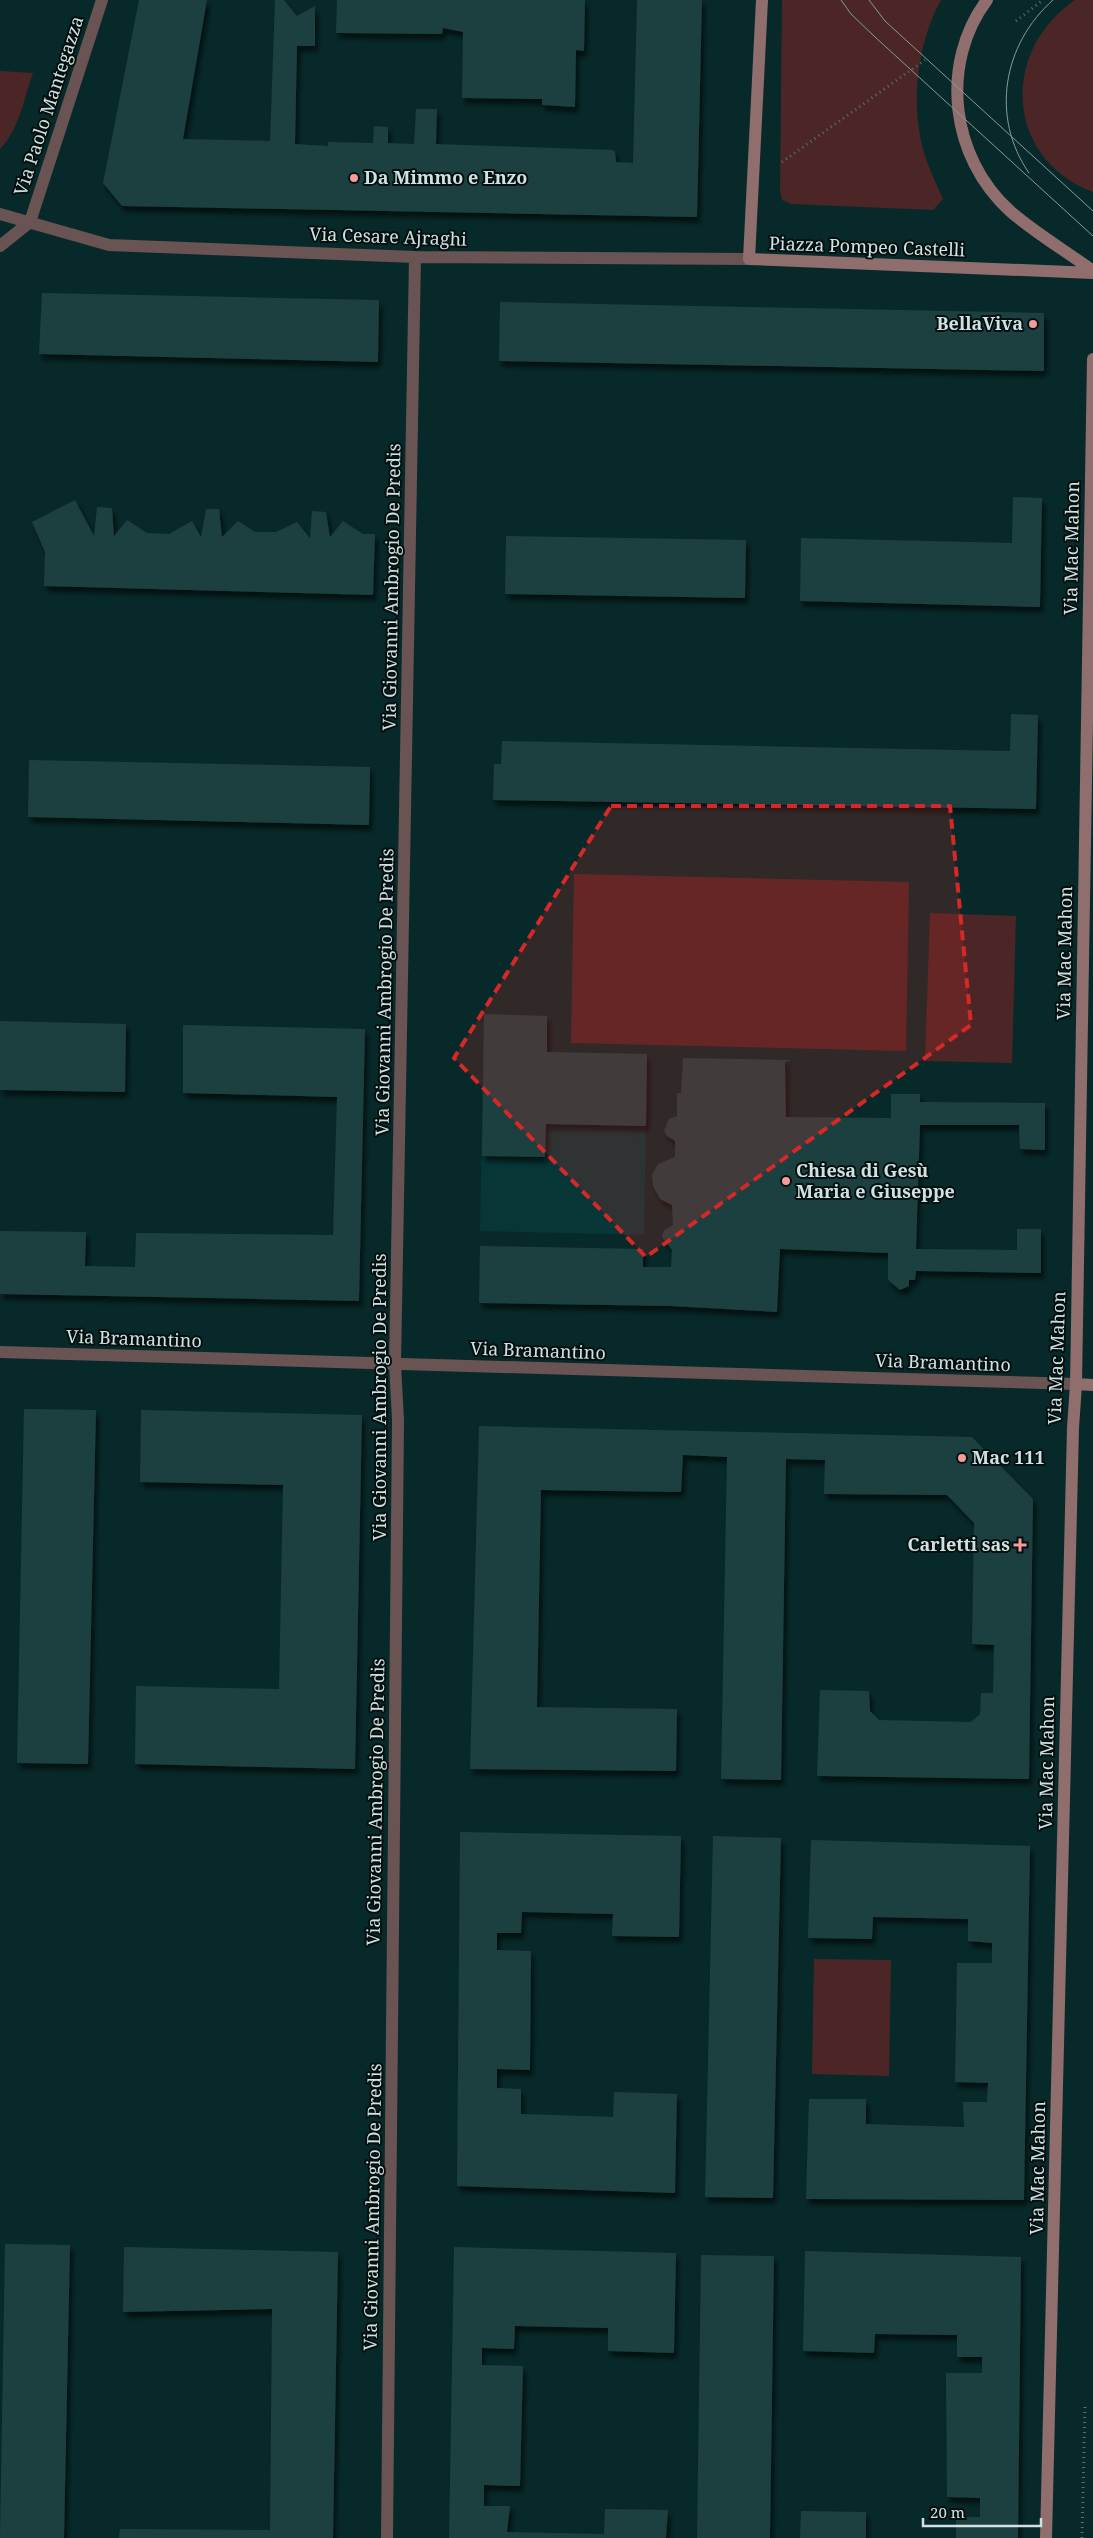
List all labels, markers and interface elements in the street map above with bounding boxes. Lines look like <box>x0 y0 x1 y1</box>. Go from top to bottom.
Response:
street label: Via Paolo Mantegazza <box>8 13 88 199</box>
place label: Da Mimmo e Enzo <box>364 165 527 189</box>
marker: Da Mimmo e Enzo <box>348 172 360 184</box>
street label: Via Cesare Ajraghi <box>309 221 467 251</box>
street label: Piazza Pompeo Castelli <box>769 231 966 261</box>
place label: BellaViva <box>937 311 1023 335</box>
marker: BellaViva <box>1027 318 1039 330</box>
street label: Via Giovanni Ambrogio De Predis <box>376 443 406 731</box>
street label: Via Mac Mahon <box>1058 481 1084 615</box>
street label: Via Giovanni Ambrogio De Predis <box>369 848 399 1136</box>
street label: Via Mac Mahon <box>1051 886 1077 1020</box>
place label: Chiesa di Gesù Maria e Giuseppe <box>796 1158 955 1203</box>
marker: Chiesa di Gesù Maria e Giuseppe <box>780 1175 792 1187</box>
street label: Via Giovanni Ambrogio De Predis <box>367 1253 391 1541</box>
street label: Via Mac Mahon <box>1042 1290 1070 1425</box>
street label: Via Bramantino <box>66 1324 202 1352</box>
street label: Via Bramantino <box>470 1336 606 1364</box>
street label: Via Bramantino <box>875 1348 1011 1376</box>
place label: Mac 111 <box>972 1445 1045 1469</box>
marker: Mac 111 <box>956 1452 968 1464</box>
place label: Carletti sas <box>907 1532 1010 1556</box>
marker: Carletti sas <box>1014 1539 1026 1551</box>
street label: Via Giovanni Ambrogio De Predis <box>360 1658 390 1946</box>
street label: Via Mac Mahon <box>1033 1696 1059 1830</box>
street label: Via Giovanni Ambrogio De Predis <box>357 2063 387 2351</box>
street label: Via Mac Mahon <box>1024 2101 1050 2235</box>
scale bar <box>923 2496 1040 2528</box>
text: 20 m <box>930 2502 965 2522</box>

